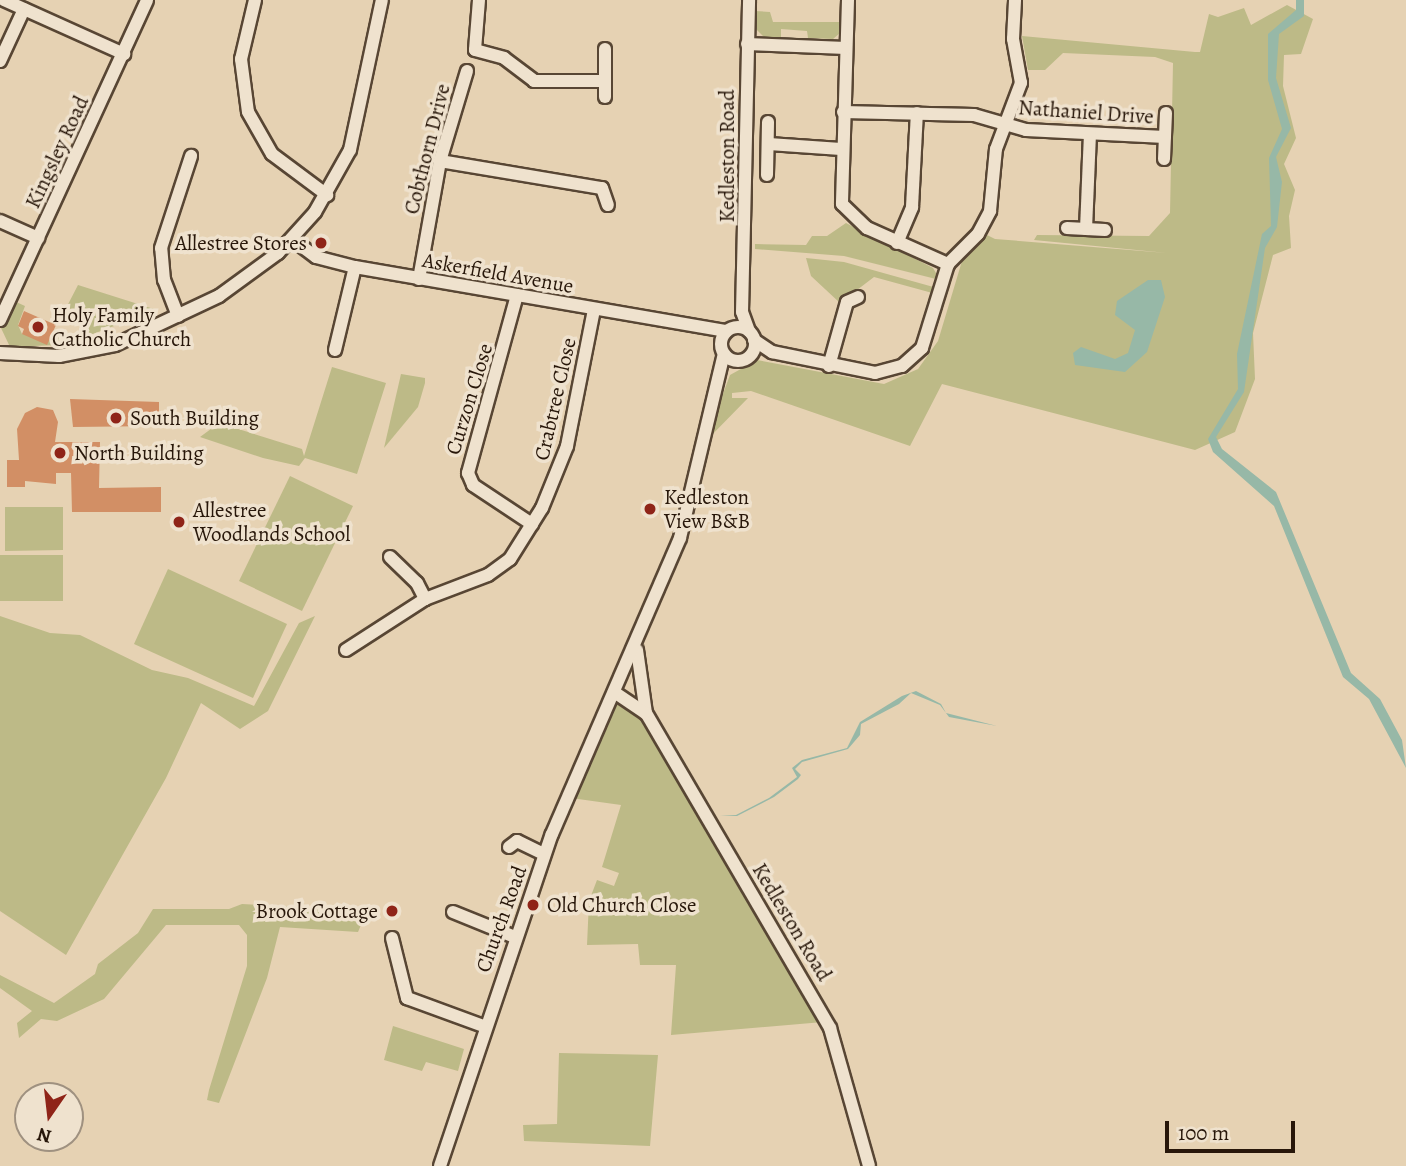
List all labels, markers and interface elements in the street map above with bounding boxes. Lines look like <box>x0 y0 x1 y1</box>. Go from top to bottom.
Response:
street label: Cobthorn Drive <box>399 81 455 217</box>
street label: Kedleston Road <box>714 90 740 222</box>
street label: Kingsley Road <box>20 92 94 212</box>
street label: Nathaniel Drive <box>1017 95 1155 129</box>
place label: Allestree Stores <box>175 230 307 256</box>
marker: Allestree Stores <box>313 235 329 251</box>
street label: Askerfield Avenue <box>420 247 576 299</box>
place label: Holy Family Catholic Church <box>52 302 191 352</box>
marker: Holy Family Catholic Church <box>30 319 46 335</box>
street label: Crabtree Close <box>529 335 581 463</box>
street label: Curzon Close <box>440 340 498 458</box>
place label: South Building <box>130 405 259 431</box>
marker: South Building <box>108 410 124 426</box>
place label: North Building <box>74 440 204 466</box>
marker: North Building <box>52 445 68 461</box>
place label: Kedleston View B&B <box>664 484 750 534</box>
place label: Allestree Woodlands School <box>193 497 350 547</box>
marker: Kedleston View B&B <box>642 501 658 517</box>
marker: Allestree Woodlands School <box>171 514 187 530</box>
street label: Kedleston Road <box>747 859 837 985</box>
street label: Church Road <box>470 862 532 976</box>
place label: Old Church Close <box>547 892 696 918</box>
marker: Old Church Close <box>525 897 541 913</box>
place label: Brook Cottage <box>256 898 378 924</box>
marker: Brook Cottage <box>384 903 400 919</box>
north arrow <box>14 1082 84 1152</box>
scale bar <box>1168 1106 1298 1150</box>
text: 100 m <box>1178 1119 1229 1147</box>
text: N <box>35 1121 54 1150</box>

